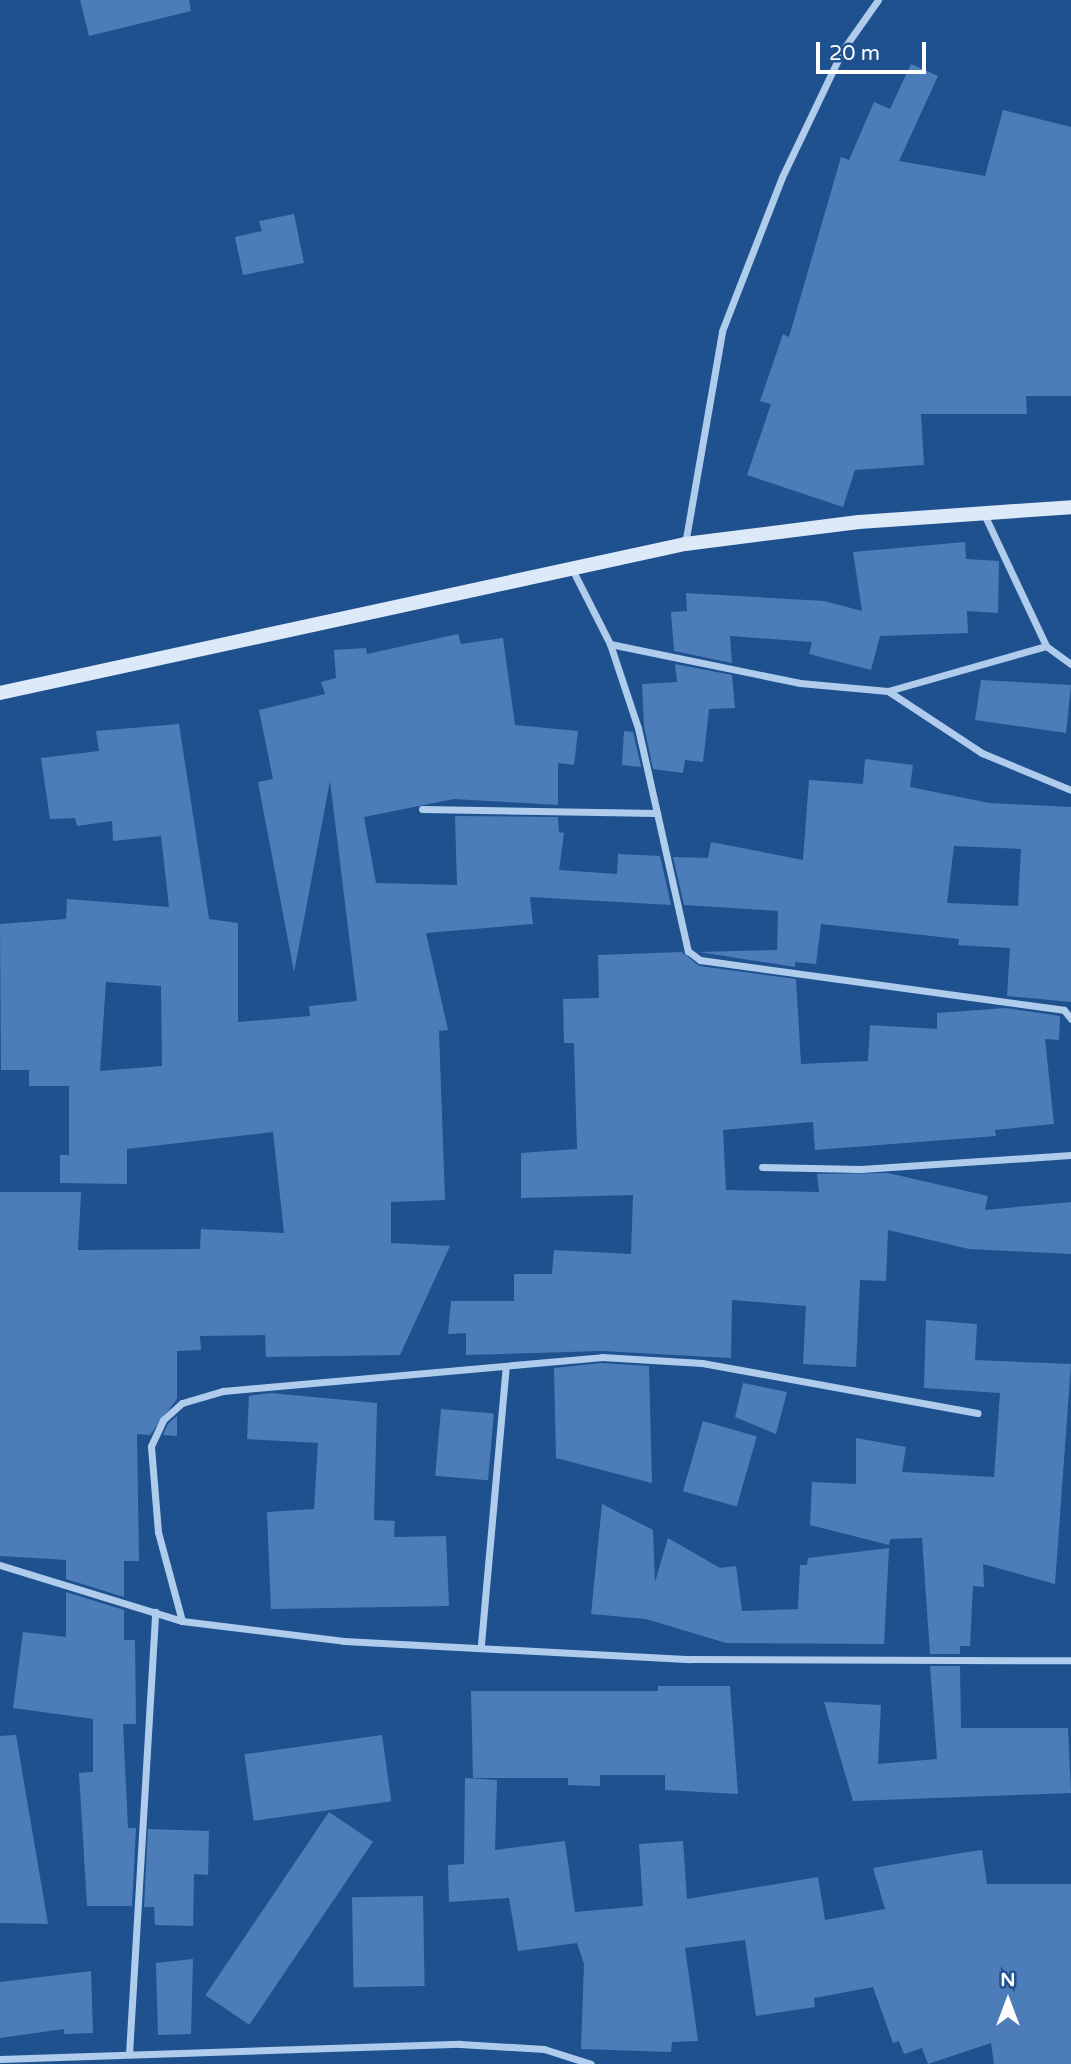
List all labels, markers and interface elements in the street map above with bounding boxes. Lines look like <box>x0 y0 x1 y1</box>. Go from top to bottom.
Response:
scale bar <box>819 28 929 72</box>
text: 20 m <box>829 41 880 66</box>
north arrow <box>973 1966 1043 2036</box>
text: N <box>1000 1969 1016 1991</box>

